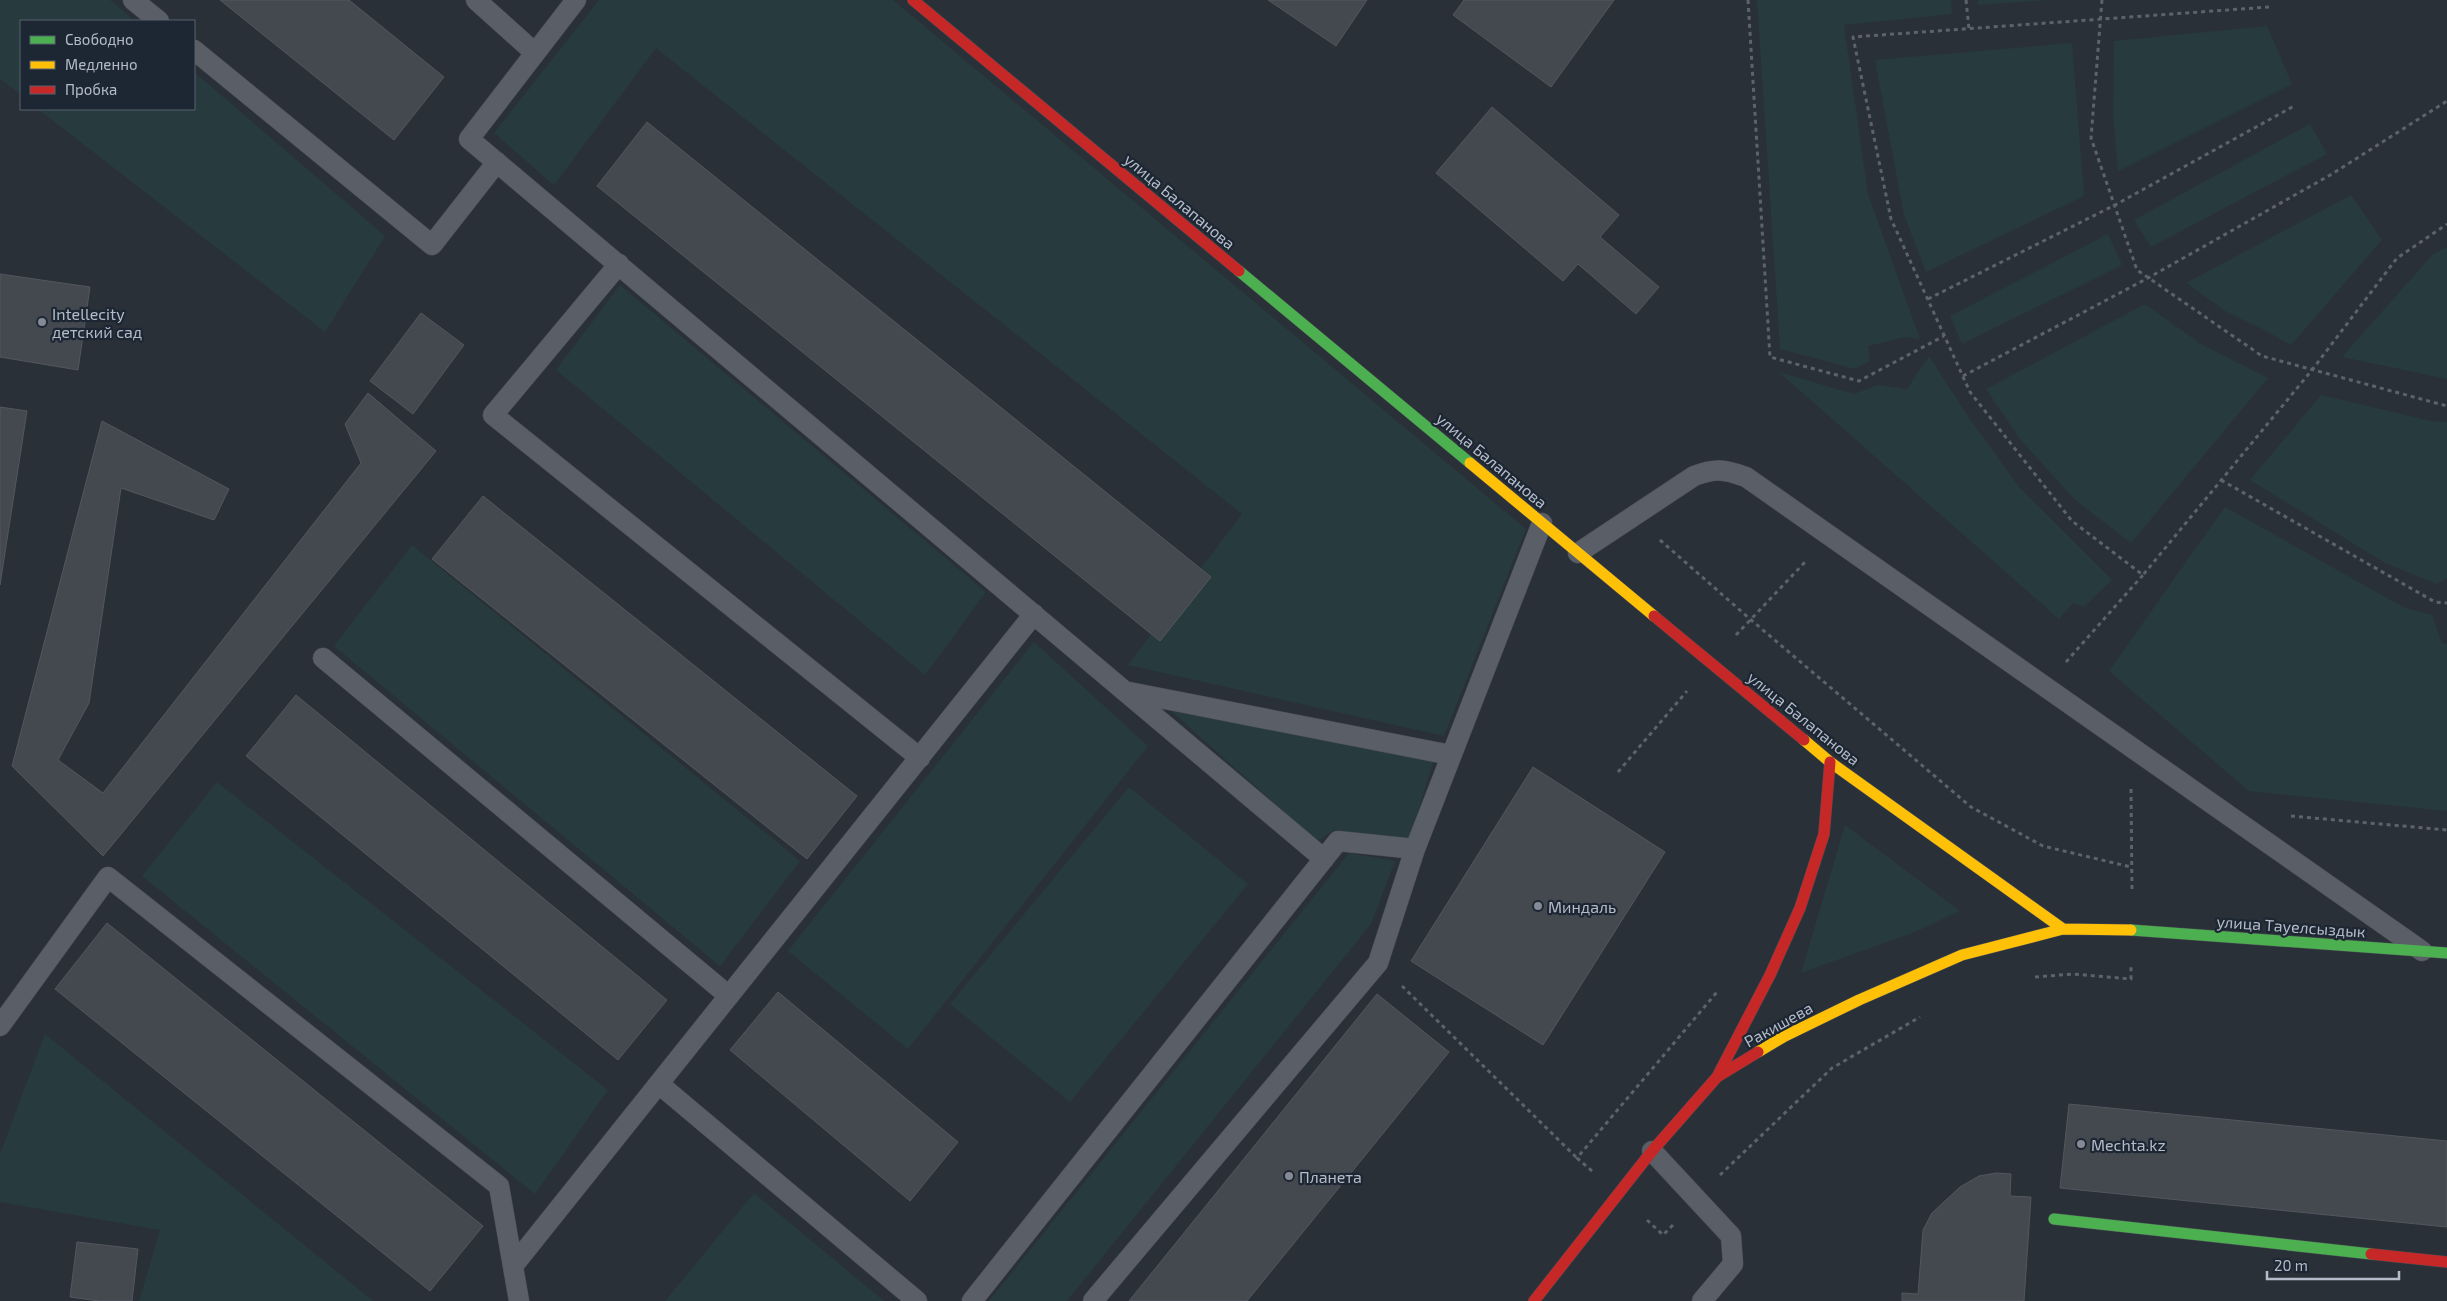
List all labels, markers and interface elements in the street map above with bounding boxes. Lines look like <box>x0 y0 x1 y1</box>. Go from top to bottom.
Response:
legend <box>20 20 195 110</box>
text: Свободно <box>65 30 134 48</box>
text: Медленно <box>65 55 138 73</box>
text: Пробка <box>65 80 117 98</box>
street label: улица Балапанова <box>1120 149 1239 254</box>
place label: Intellecity детский сад <box>52 304 142 341</box>
marker: Intellecity детский сад <box>36 316 48 328</box>
street label: улица Балапанова <box>1432 408 1551 513</box>
street label: улица Балапанова <box>1744 667 1864 770</box>
place label: Миндаль <box>1548 897 1616 916</box>
marker: Миндаль <box>1532 900 1544 912</box>
street label: улица Тауелсыздык <box>2216 911 2367 942</box>
street label: Ракишева <box>1740 997 1816 1051</box>
place label: Mechta.kz <box>2091 1135 2166 1154</box>
marker: Mechta.kz <box>2075 1138 2087 1150</box>
place label: Планета <box>1299 1167 1362 1186</box>
marker: Планета <box>1283 1170 1295 1182</box>
scale bar <box>2267 1248 2400 1280</box>
text: 20 m <box>2274 1256 2308 1274</box>

